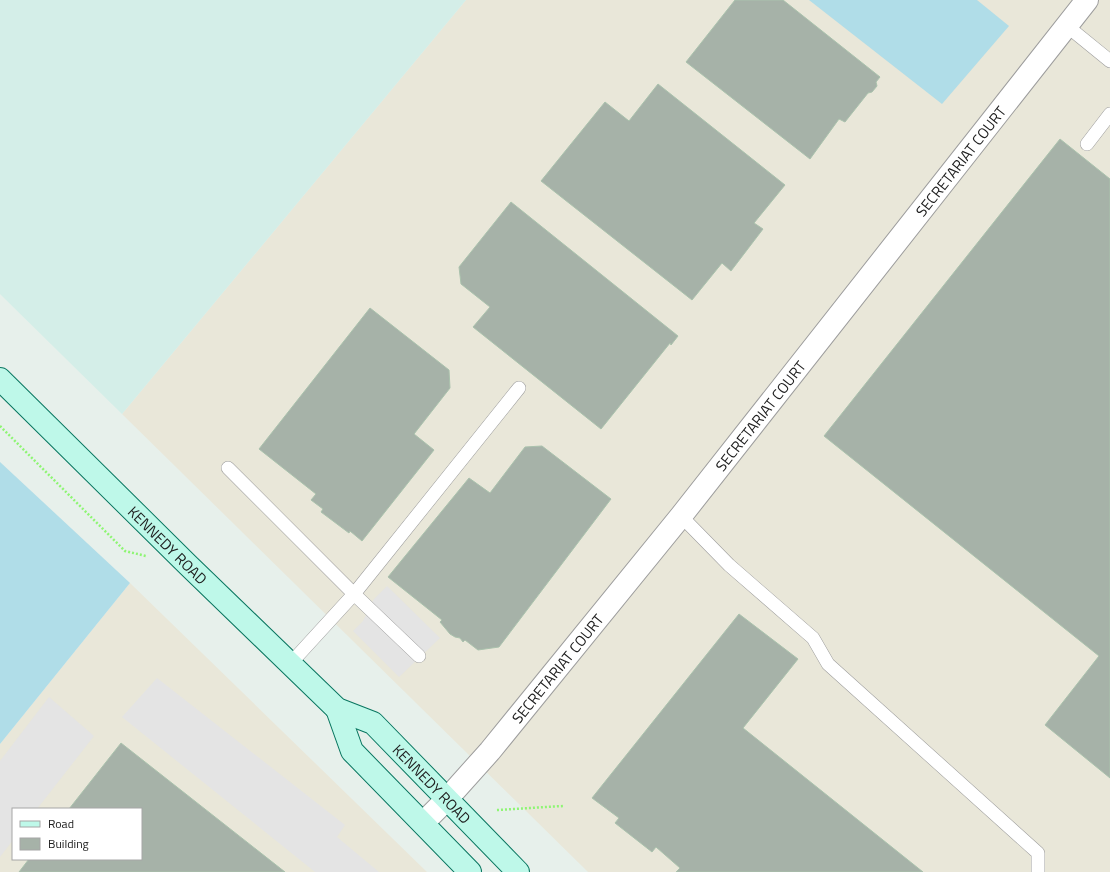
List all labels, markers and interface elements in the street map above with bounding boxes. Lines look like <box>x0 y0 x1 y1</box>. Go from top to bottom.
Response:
street label: SECRETARIAT COURT <box>910 101 1011 221</box>
street label: SECRETARIAT COURT <box>709 355 811 476</box>
street label: KENNEDY ROAD <box>123 500 213 590</box>
street label: SECRETARIAT COURT <box>506 608 609 728</box>
street label: KENNEDY ROAD <box>388 739 476 829</box>
legend <box>12 808 142 860</box>
text: Road <box>48 814 74 833</box>
text: Building <box>48 834 89 853</box>

